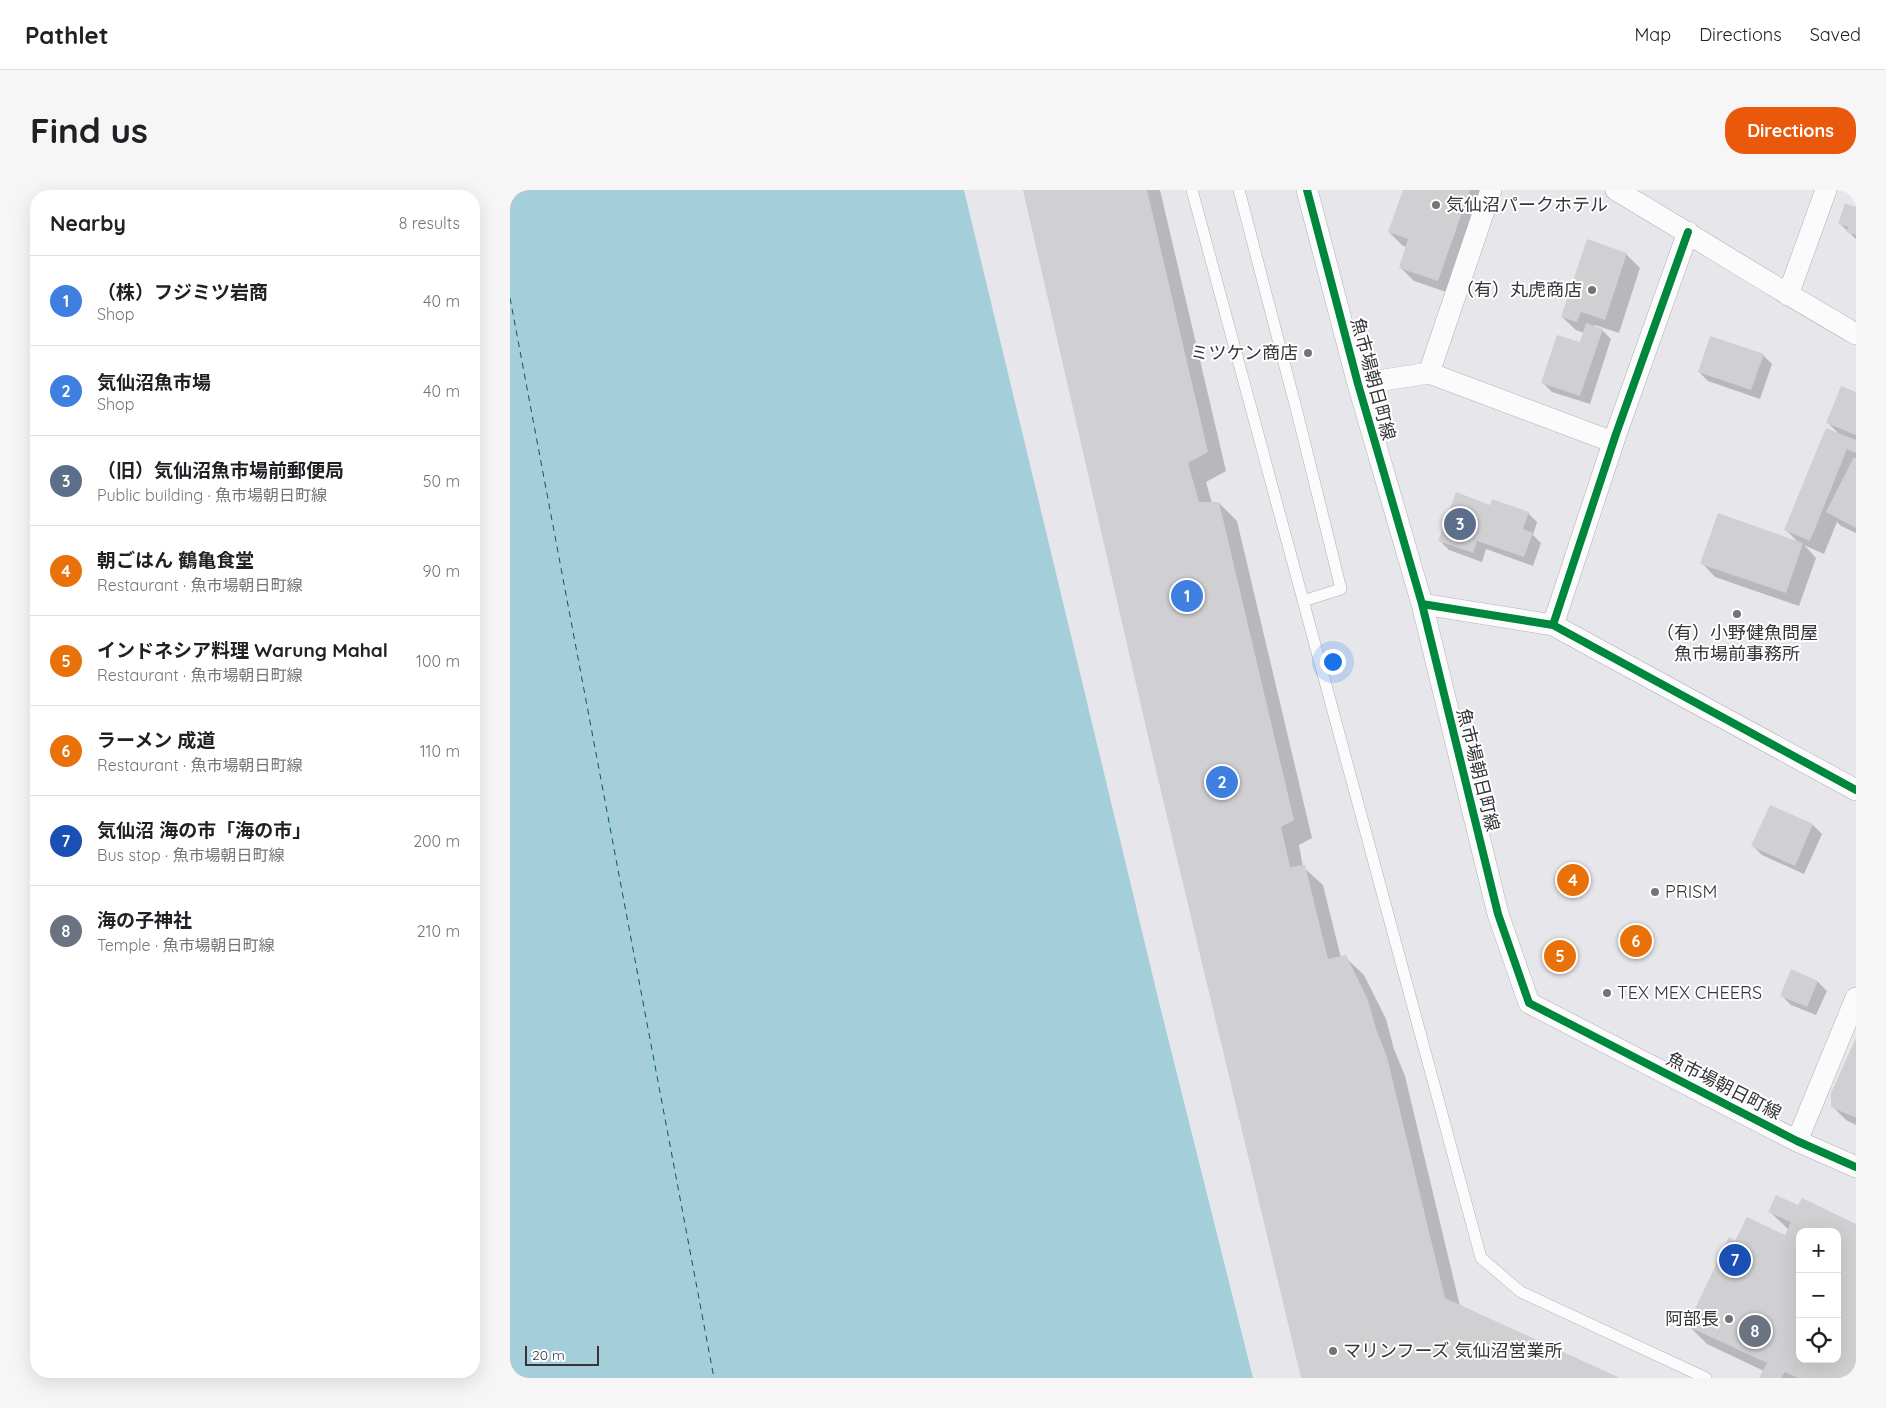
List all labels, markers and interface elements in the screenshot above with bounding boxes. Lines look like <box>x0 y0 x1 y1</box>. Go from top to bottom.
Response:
text: Pathlet <box>25 20 109 50</box>
text: Map <box>1634 23 1671 46</box>
text: Directions <box>1699 23 1782 46</box>
text: Saved <box>1810 23 1861 46</box>
button: Directions <box>1725 107 1856 154</box>
text: Find us <box>30 108 148 152</box>
place label: 気仙沼パークホテル <box>1446 193 1608 216</box>
marker: 気仙沼パークホテル <box>1430 199 1442 211</box>
text: Nearby <box>50 210 126 236</box>
text: 8 results <box>399 213 460 233</box>
place label: （有）丸虎商店 <box>1456 278 1582 301</box>
text: （株）フジミツ岩商 <box>97 280 268 304</box>
marker: （有）丸虎商店 <box>1586 284 1598 296</box>
text: 1 <box>63 291 69 311</box>
text: 40 m <box>423 291 460 311</box>
text: Shop <box>97 304 134 324</box>
street label: 魚市場朝日町線 <box>1346 315 1401 443</box>
place label: ミツケン商店 <box>1191 341 1298 364</box>
marker: ミツケン商店 <box>1302 347 1314 359</box>
text: 気仙沼魚市場 <box>97 370 211 394</box>
text: 2 <box>61 381 71 401</box>
text: 40 m <box>423 381 460 401</box>
text: Shop <box>97 394 134 414</box>
text: （旧）気仙沼魚市場前郵便局 <box>97 458 344 482</box>
text: 3 <box>62 471 70 491</box>
text: 50 m <box>423 471 460 491</box>
text: Public building · 魚市場朝日町線 <box>97 485 327 505</box>
pin: 3 <box>1444 505 1476 543</box>
text: 朝ごはん 鶴亀食堂 <box>97 548 254 572</box>
text: 4 <box>61 561 71 581</box>
text: 90 m <box>423 561 460 581</box>
text: Restaurant · 魚市場朝日町線 <box>97 575 302 595</box>
pin: 1 <box>1171 577 1203 615</box>
marker: （有）小野健魚問屋 魚市場前事務所 <box>1731 608 1743 620</box>
place label: （有）小野健魚問屋 魚市場前事務所 <box>1656 621 1818 665</box>
text: インドネシア料理 Warung Mahal <box>97 638 388 662</box>
your location <box>1320 649 1346 675</box>
text: 5 <box>61 651 71 671</box>
text: 100 m <box>416 651 460 671</box>
text: Restaurant · 魚市場朝日町線 <box>97 665 302 685</box>
street label: 魚市場朝日町線 <box>1452 706 1505 834</box>
text: ラーメン 成道 <box>97 728 216 752</box>
text: 6 <box>62 741 70 761</box>
text: 110 m <box>420 741 460 761</box>
text: Restaurant · 魚市場朝日町線 <box>97 755 302 775</box>
pin: 2 <box>1206 763 1238 801</box>
text: 気仙沼 海の市「海の市」 <box>97 818 311 842</box>
text: 7 <box>62 831 70 851</box>
text: 200 m <box>413 831 460 851</box>
text: Bus stop · 魚市場朝日町線 <box>97 845 284 865</box>
pin: 4 <box>1557 861 1589 899</box>
place label: PRISM <box>1665 880 1717 903</box>
marker: PRISM <box>1649 886 1661 898</box>
text: 海の子神社 <box>97 908 192 932</box>
text: 8 <box>62 921 70 941</box>
text: 210 m <box>417 921 460 941</box>
pin: 6 <box>1620 922 1652 960</box>
text: Temple · 魚市場朝日町線 <box>97 935 275 955</box>
pin: 5 <box>1544 937 1576 975</box>
place label: TEX MEX CHEERS <box>1617 981 1762 1004</box>
marker: TEX MEX CHEERS <box>1601 987 1613 999</box>
street label: 魚市場朝日町線 <box>1663 1047 1786 1124</box>
map controls <box>1796 1228 1841 1363</box>
button: + <box>1796 1228 1841 1273</box>
pin: 7 <box>1719 1241 1751 1279</box>
button: − <box>1796 1273 1841 1318</box>
place label: 阿部長 <box>1665 1307 1719 1330</box>
pin: 8 <box>1739 1312 1771 1350</box>
marker: 阿部長 <box>1723 1313 1735 1325</box>
button: locate <box>1796 1318 1841 1363</box>
place label: マリンフーズ 気仙沼営業所 <box>1343 1339 1562 1362</box>
scale bar <box>525 1343 599 1366</box>
marker: マリンフーズ 気仙沼営業所 <box>1327 1345 1339 1357</box>
text: 20 m <box>532 1346 565 1364</box>

